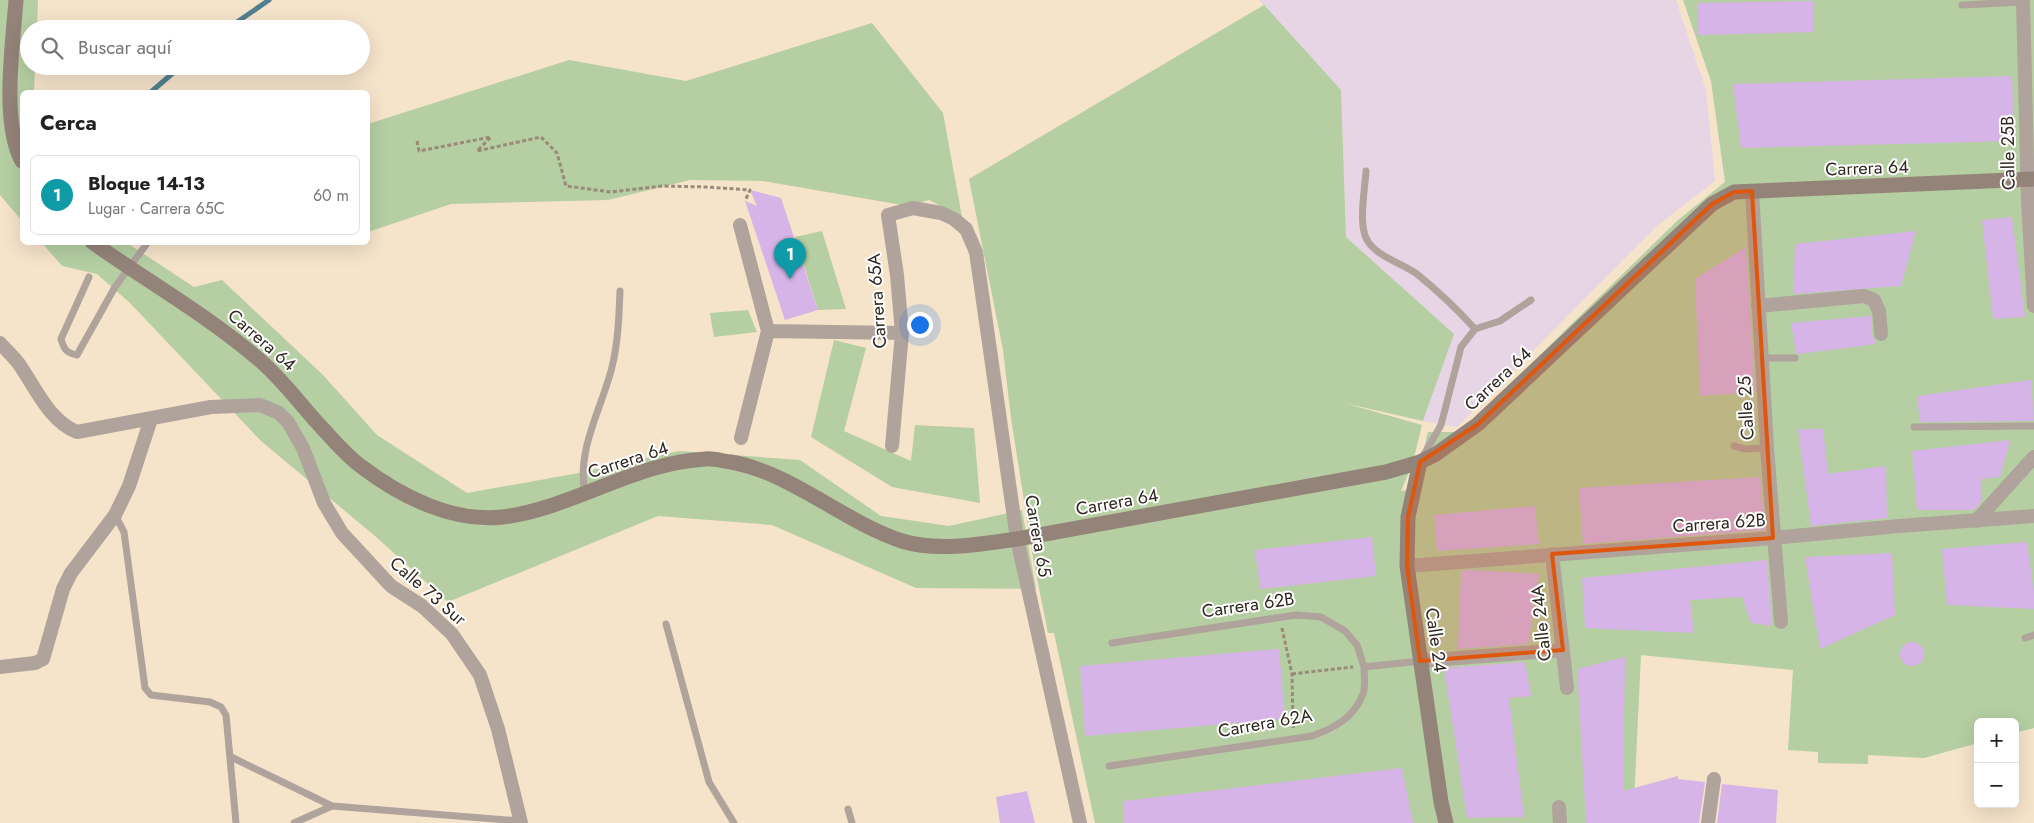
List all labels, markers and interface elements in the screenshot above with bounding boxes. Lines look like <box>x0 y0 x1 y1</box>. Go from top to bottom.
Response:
search box <box>20 20 370 75</box>
icon: search <box>38 34 66 62</box>
text: Buscar aquí <box>78 34 172 61</box>
text: Cerca <box>40 108 97 138</box>
street label: Calle 25B <box>1994 116 2022 190</box>
street label: Carrera 64 <box>1825 154 1909 182</box>
text: Bloque 14-13 <box>88 170 205 197</box>
text: 1 <box>53 184 61 207</box>
text: 60 m <box>313 184 349 207</box>
text: Lugar · Carrera 65C <box>88 197 225 220</box>
pin: 1 <box>774 238 806 279</box>
street label: Carrera 65A <box>861 253 893 349</box>
street label: Carrera 64 <box>222 303 302 377</box>
your location <box>907 312 933 338</box>
street label: Carrera 64 <box>1459 341 1537 417</box>
street label: Calle 25 <box>1731 375 1761 441</box>
street label: Carrera 64 <box>584 435 672 485</box>
street label: Carrera 64 <box>1074 482 1160 522</box>
street label: Carrera 65 <box>1018 493 1058 579</box>
street label: Carrera 62B <box>1672 507 1766 539</box>
street label: Calle 73 Sur <box>384 550 473 632</box>
street label: Calle 24A <box>1524 583 1558 662</box>
street label: Carrera 62B <box>1200 586 1296 624</box>
street label: Calle 24 <box>1419 606 1453 674</box>
street label: Carrera 62A <box>1216 702 1314 744</box>
map controls <box>1974 718 2019 808</box>
button: + <box>1974 718 2019 763</box>
button: − <box>1974 763 2019 808</box>

